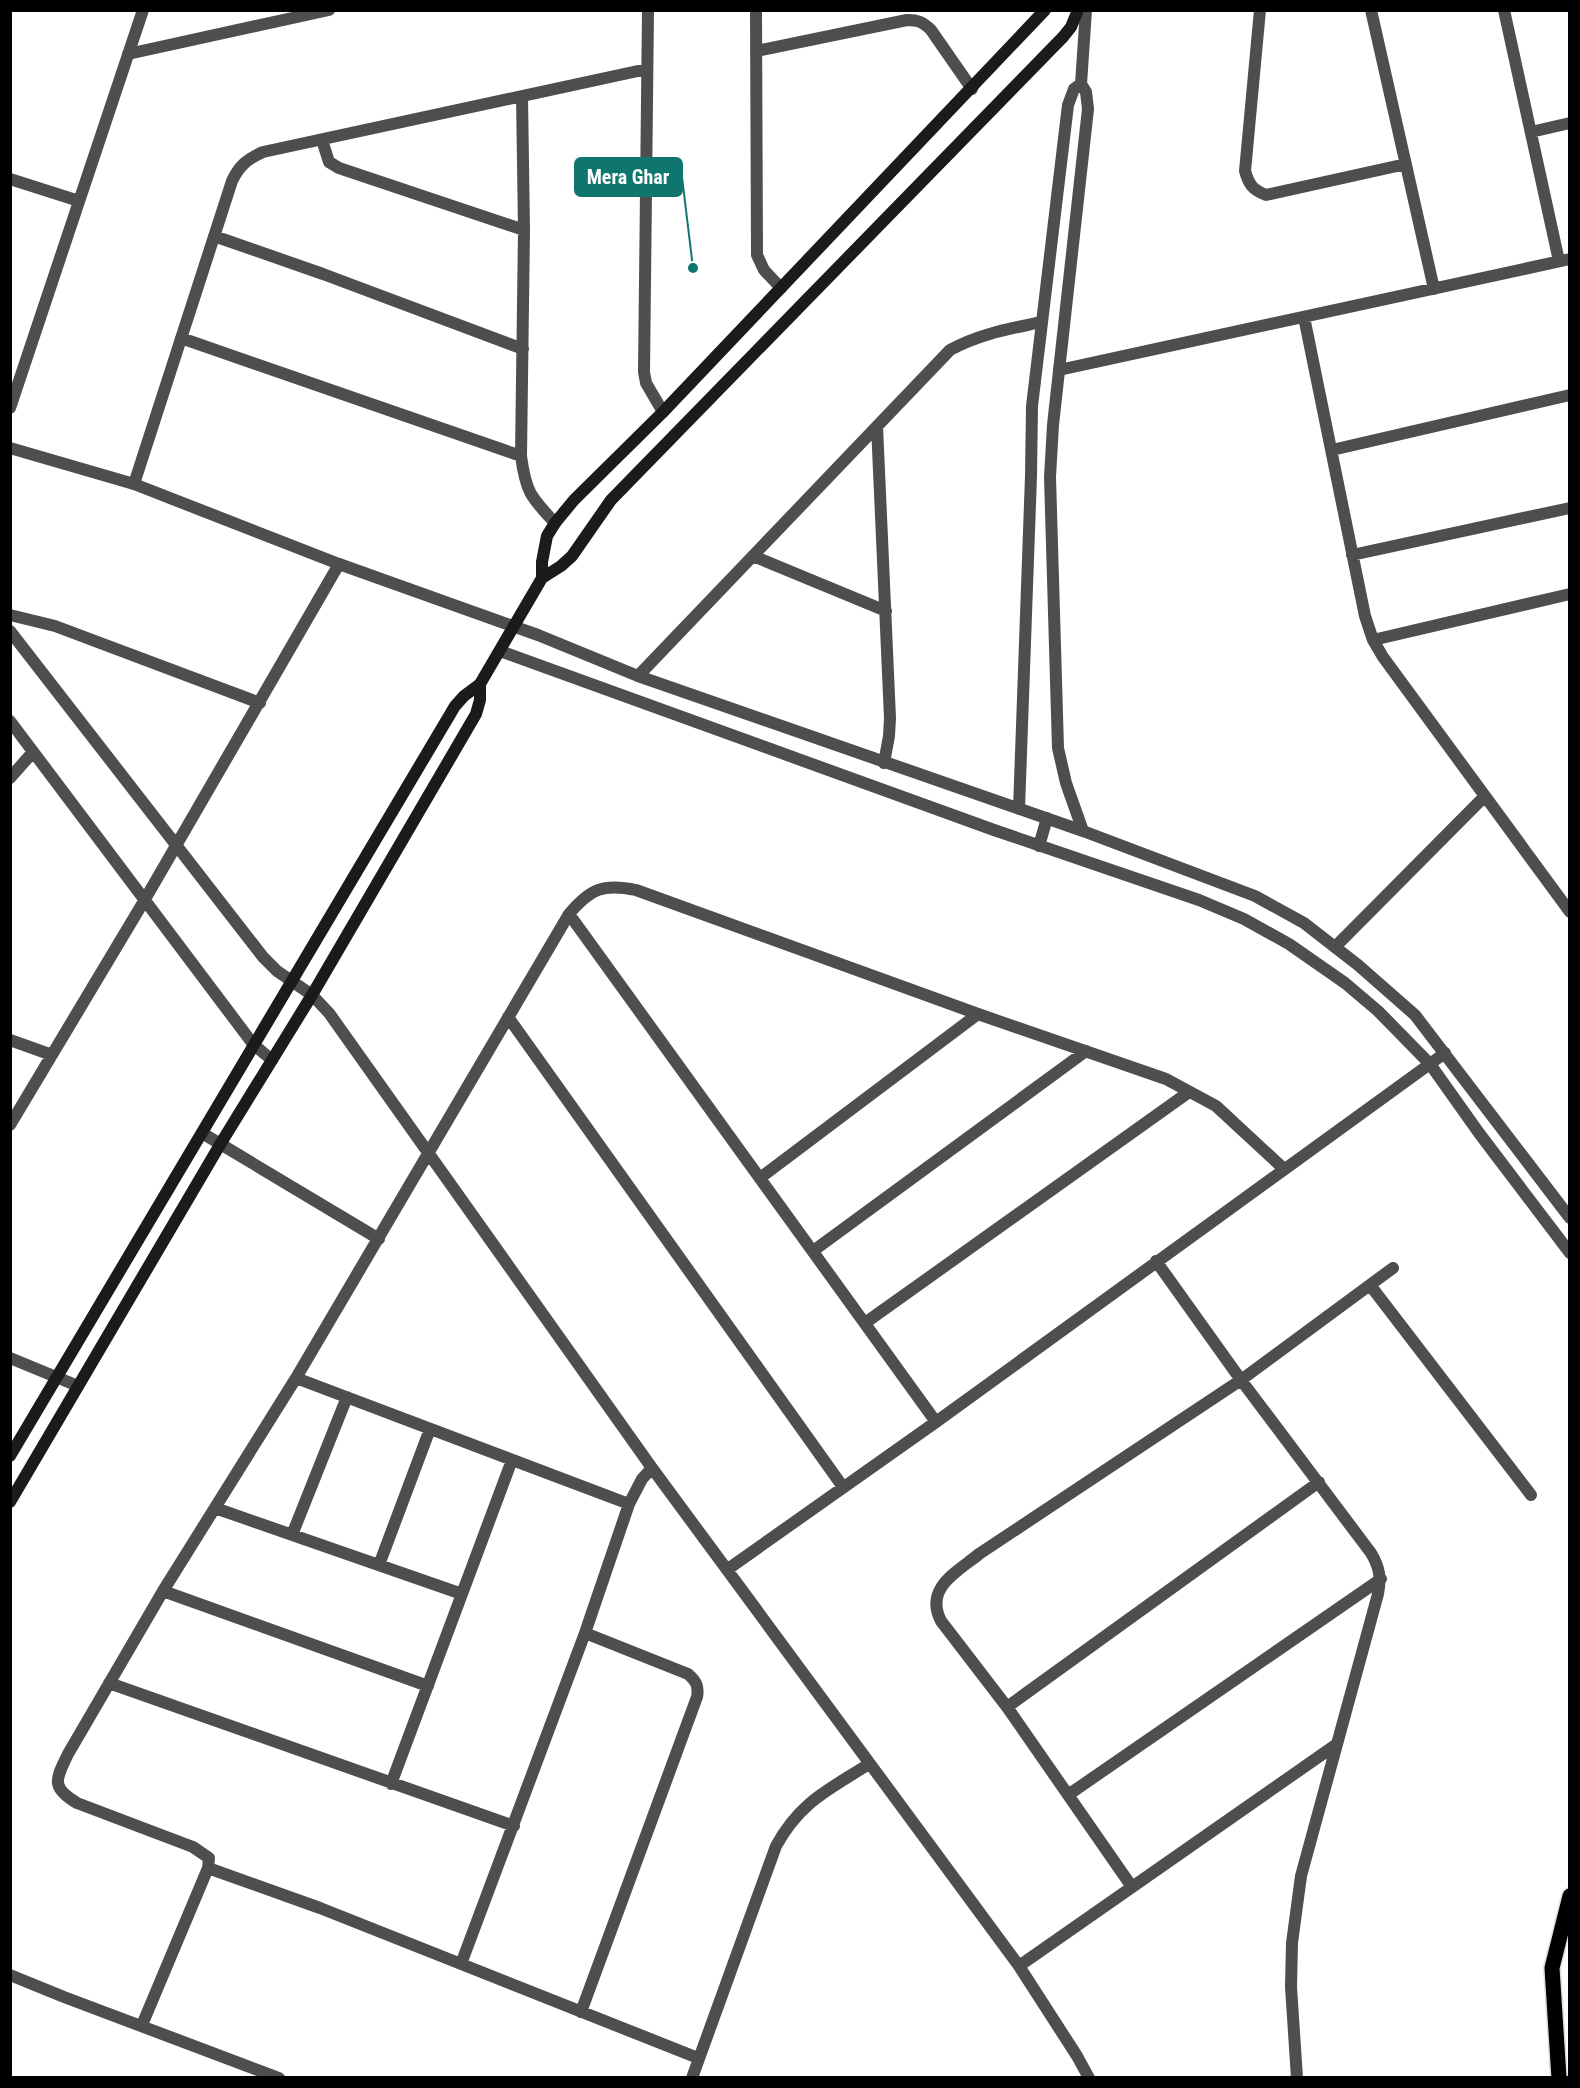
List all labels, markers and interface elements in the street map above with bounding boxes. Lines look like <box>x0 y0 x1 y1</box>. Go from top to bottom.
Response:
callout: Mera Ghar <box>575 158 682 196</box>
text: Mera Ghar <box>587 165 670 189</box>

